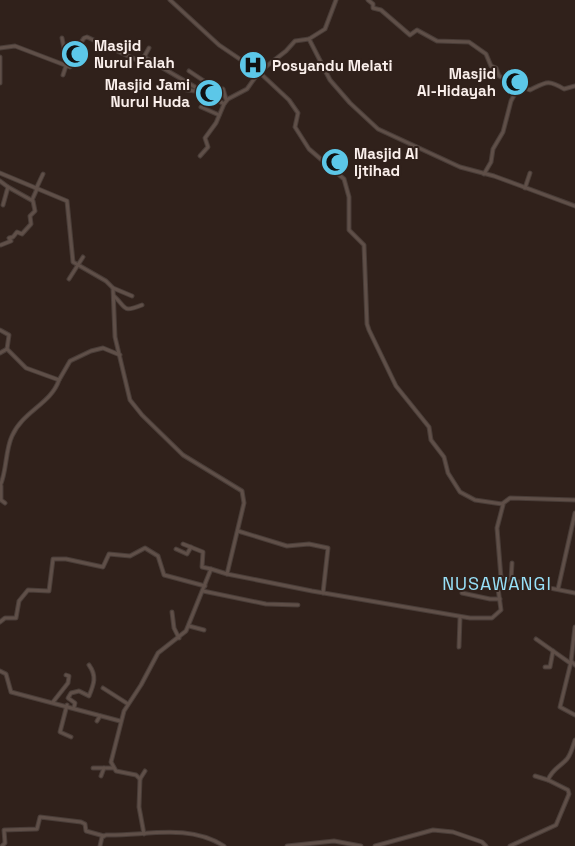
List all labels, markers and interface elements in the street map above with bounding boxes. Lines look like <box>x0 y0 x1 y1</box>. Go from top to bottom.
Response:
place label: Masjid Nurul Falah <box>94 36 175 72</box>
mosque icon: Masjid Nurul Falah <box>60 39 90 69</box>
hospital icon: Posyandu Melati <box>238 50 268 80</box>
place label: Posyandu Melati <box>272 56 393 75</box>
place label: Masjid Al-Hidayah <box>417 64 496 100</box>
mosque icon: Masjid Al-Hidayah <box>500 67 530 97</box>
place label: Masjid Jami Nurul Huda <box>105 75 190 111</box>
mosque icon: Masjid Jami Nurul Huda <box>194 78 224 108</box>
place label: Masjid Al Ijtihad <box>354 144 418 180</box>
mosque icon: Masjid Al Ijtihad <box>320 147 350 177</box>
district label: NUSAWANGI <box>442 572 552 595</box>

